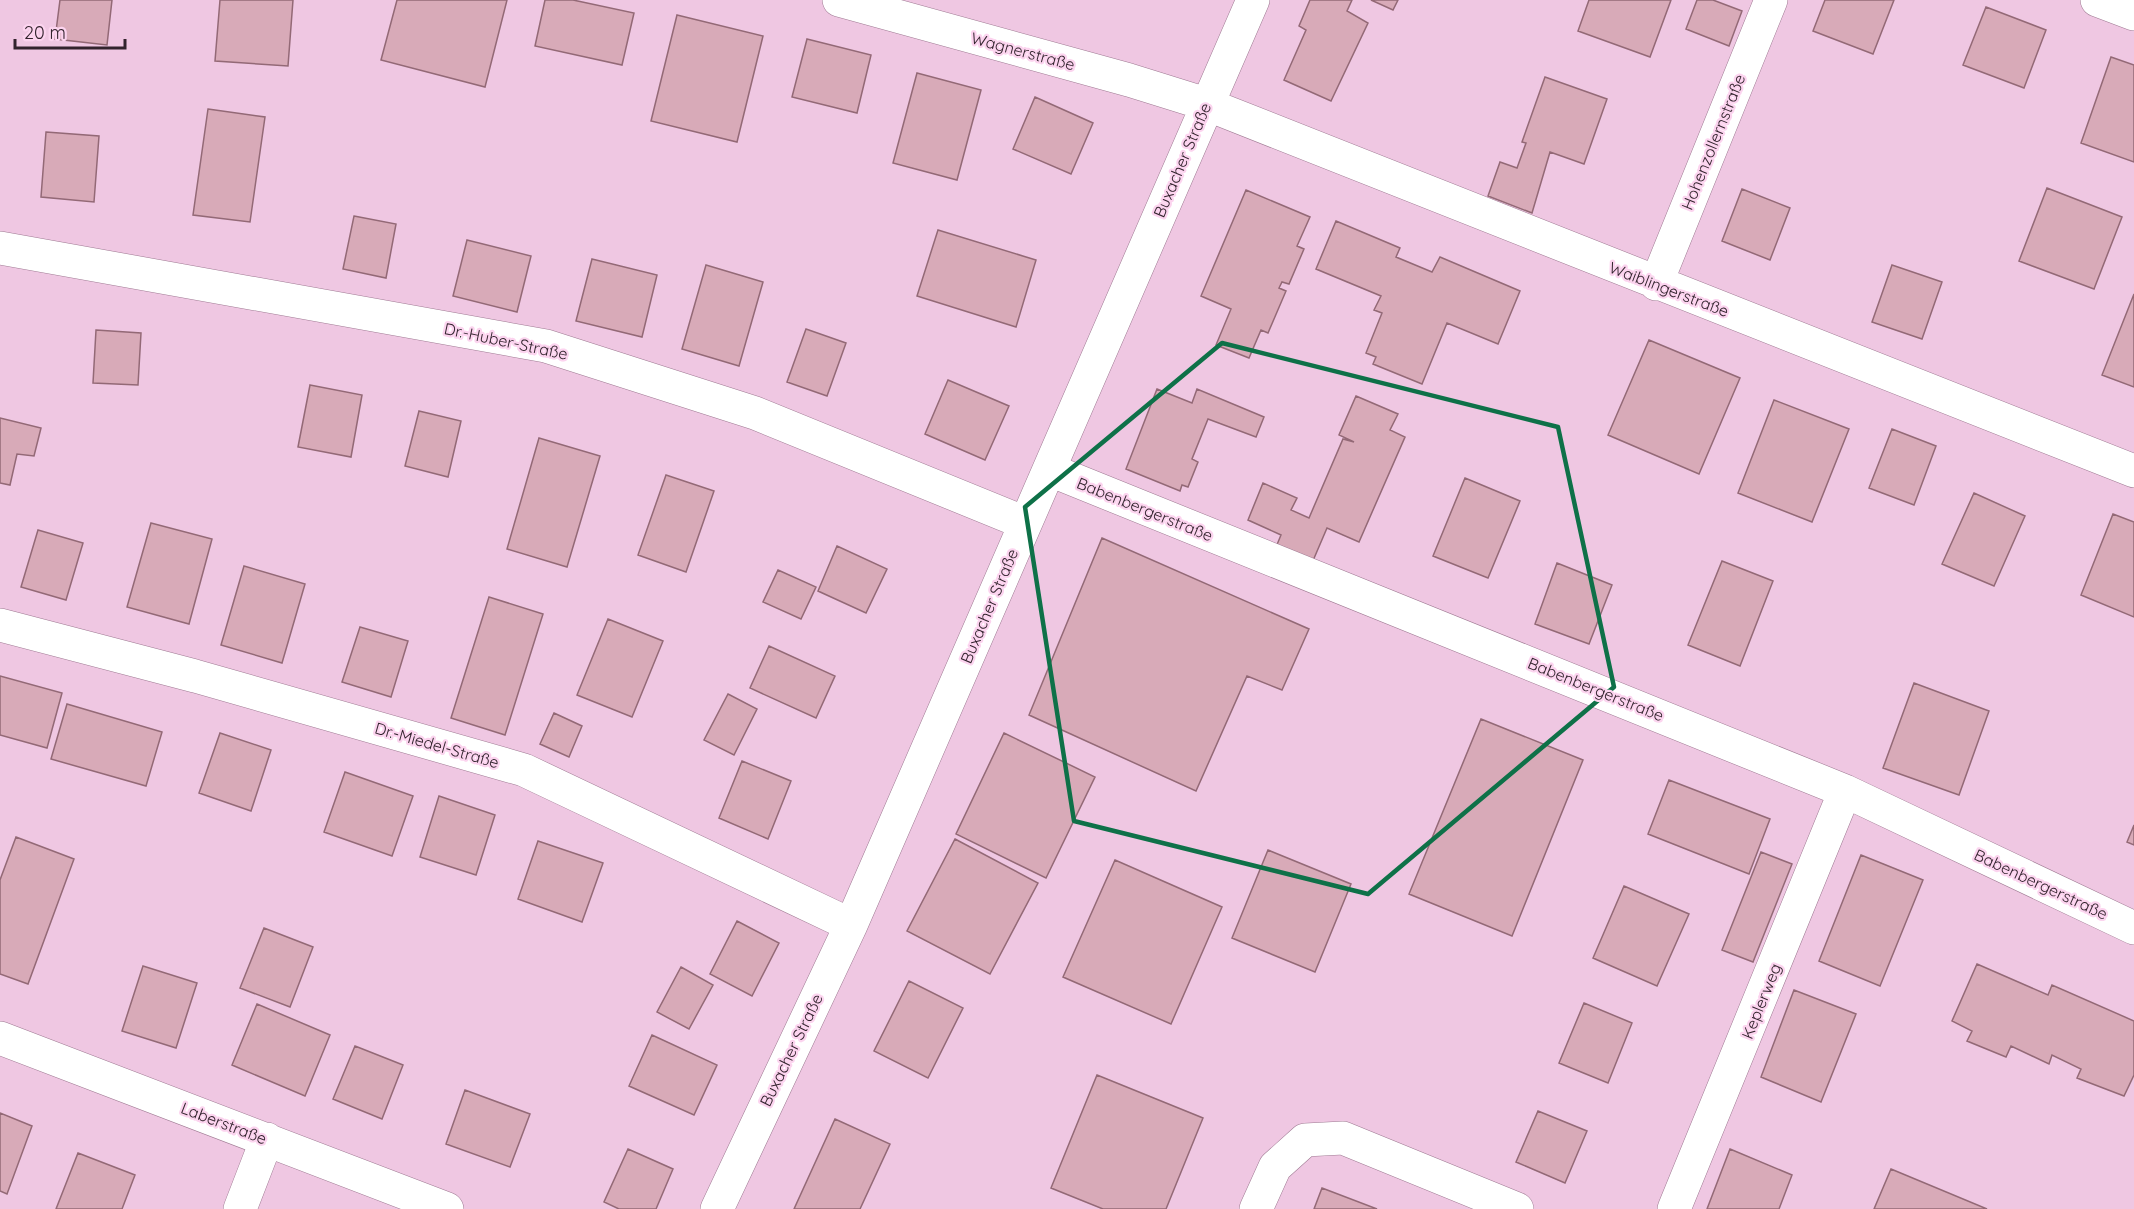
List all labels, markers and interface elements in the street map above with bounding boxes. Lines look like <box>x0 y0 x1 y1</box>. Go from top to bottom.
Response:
scale bar <box>15 12 124 50</box>
text: 20 m <box>24 21 66 44</box>
street label: Wagnerstraße <box>969 28 1077 74</box>
street label: Hohenzollernstraße <box>1677 71 1749 213</box>
street label: Buxacher Straße <box>1149 100 1215 220</box>
street label: Waiblingerstraße <box>1606 257 1732 321</box>
street label: Dr.-Huber-Straße <box>442 318 570 364</box>
street label: Babenbergerstraße <box>1074 473 1216 545</box>
street label: Buxacher Straße <box>956 546 1022 666</box>
street label: Babenbergerstraße <box>1525 653 1667 725</box>
street label: Dr.-Miedel-Straße <box>373 718 501 772</box>
street label: Babenbergerstraße <box>1971 844 2111 924</box>
street label: Keplerweg <box>1737 960 1785 1042</box>
street label: Buxacher Straße <box>755 990 827 1110</box>
street label: Laberstraße <box>178 1097 270 1149</box>

